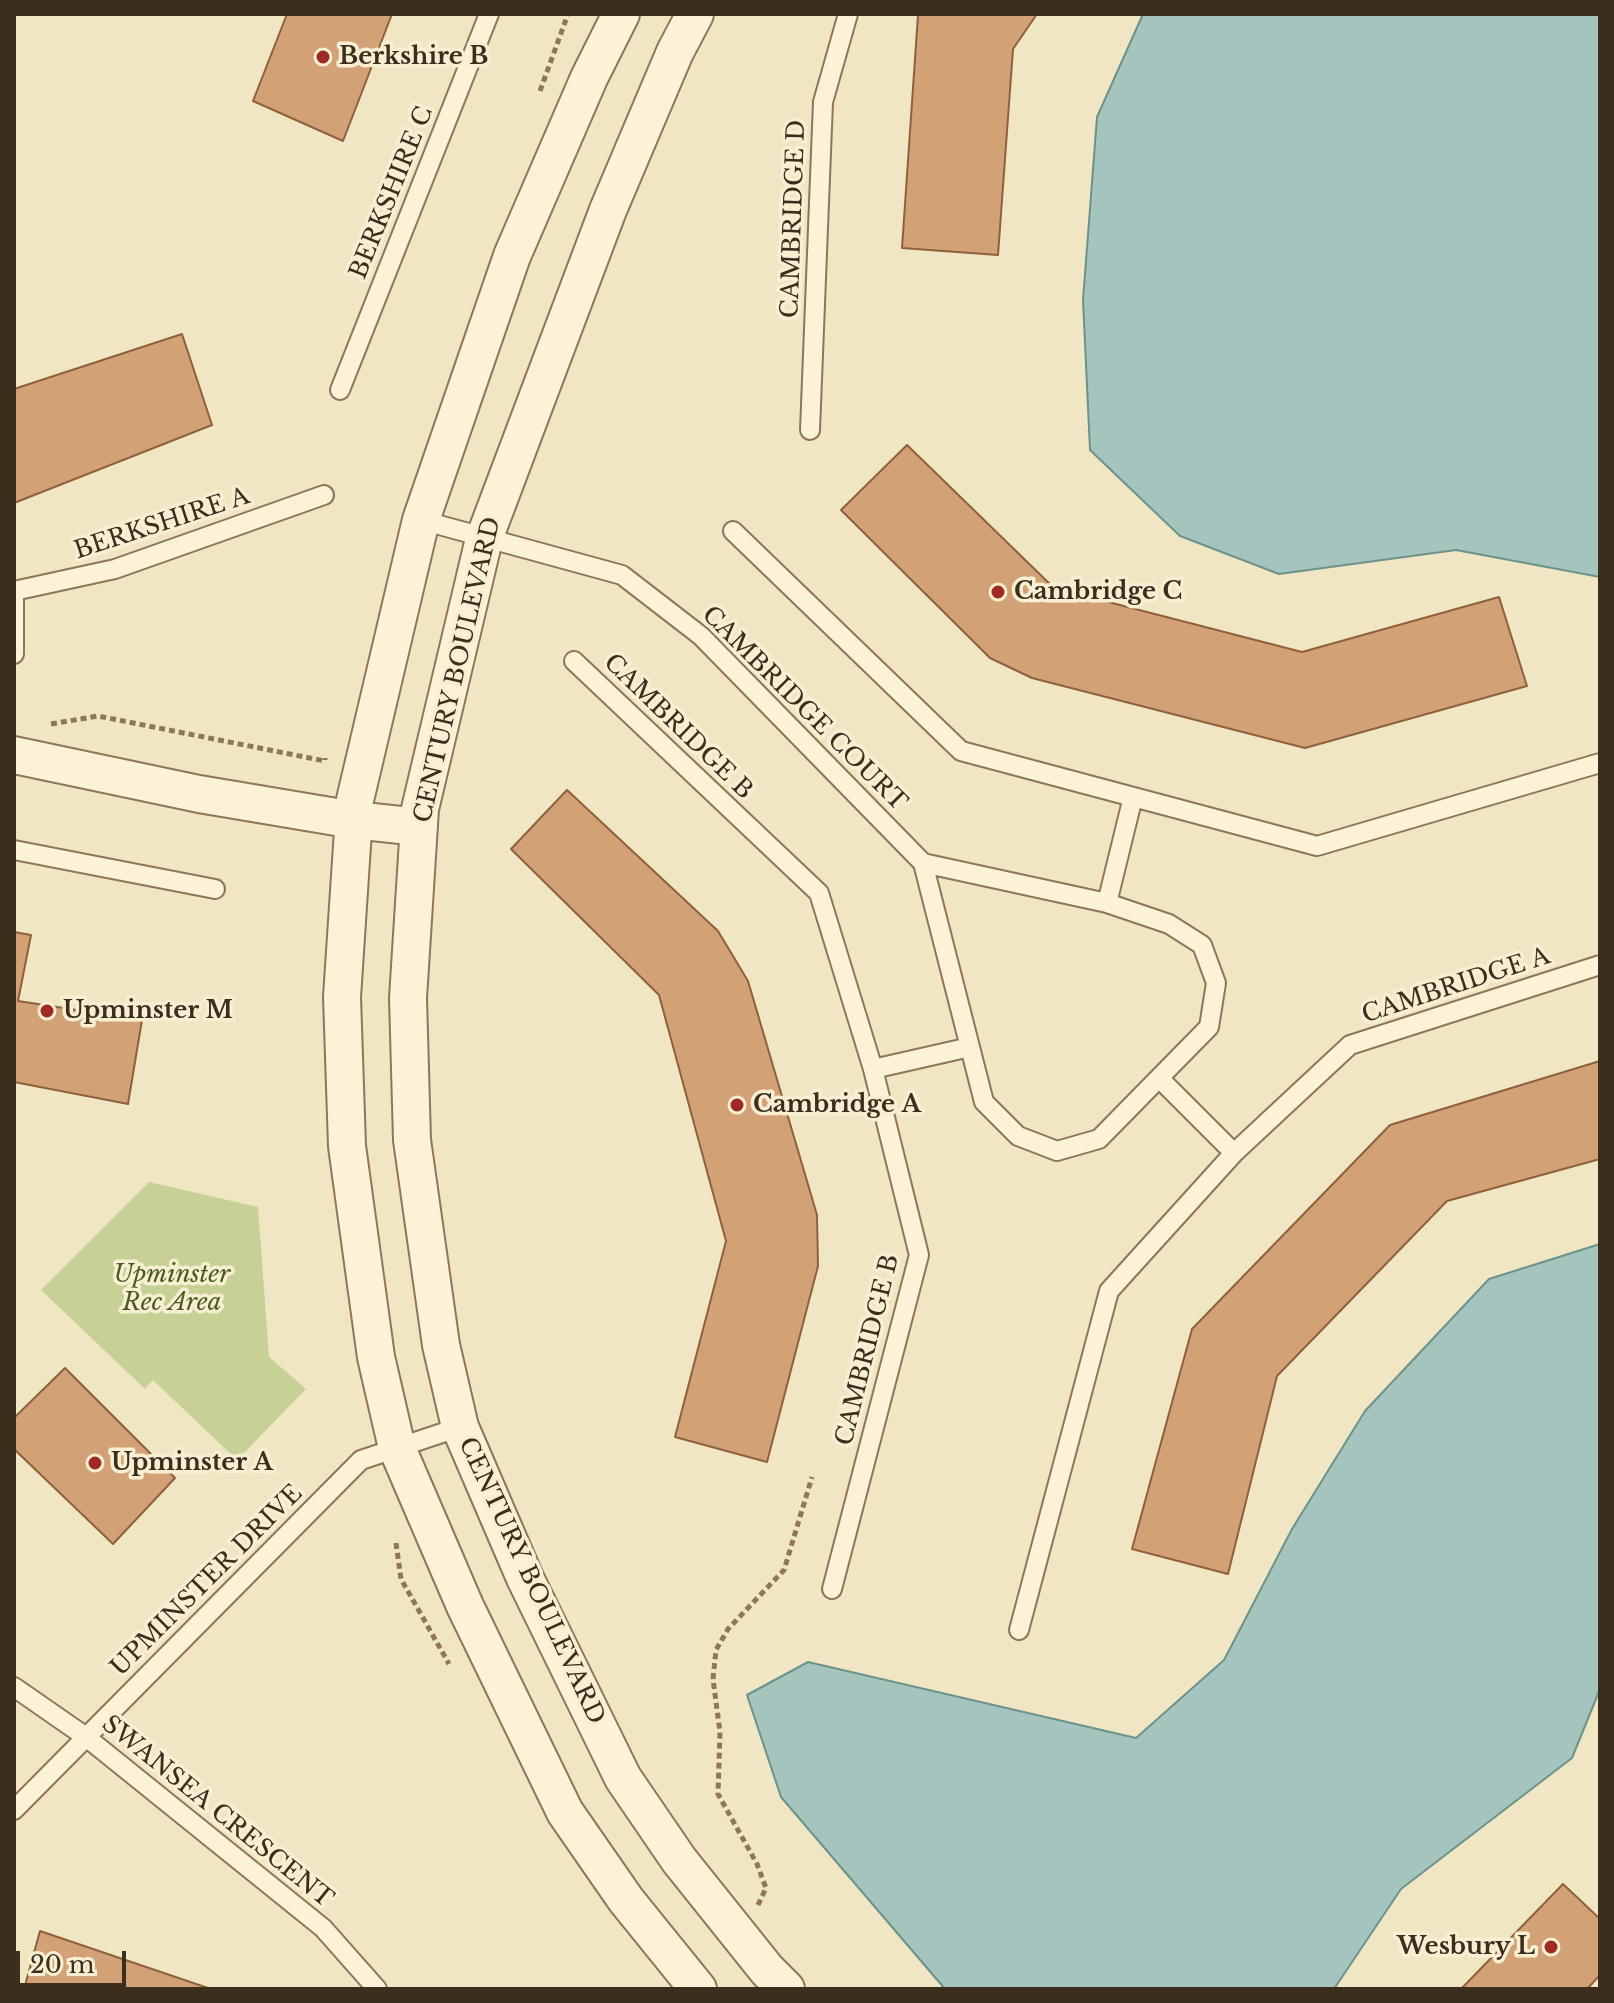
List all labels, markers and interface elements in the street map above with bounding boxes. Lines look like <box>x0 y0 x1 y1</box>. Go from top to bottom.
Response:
place label: Berkshire B <box>339 43 488 71</box>
marker: Berkshire B <box>314 48 332 66</box>
street label: BERKSHIRE C <box>344 103 440 283</box>
street label: CAMBRIDGE D <box>776 119 812 319</box>
street label: BERKSHIRE A <box>71 482 253 566</box>
street label: CENTURY BOULEVARD <box>409 514 507 826</box>
place label: Cambridge C <box>1014 578 1182 606</box>
marker: Cambridge C <box>989 583 1007 601</box>
street label: CAMBRIDGE COURT <box>696 601 912 817</box>
street label: CAMBRIDGE B <box>598 649 758 805</box>
street label: CAMBRIDGE A <box>1358 942 1554 1030</box>
place label: Upminster M <box>63 997 233 1025</box>
marker: Upminster M <box>38 1002 56 1020</box>
place label: Cambridge A <box>753 1091 921 1119</box>
marker: Cambridge A <box>728 1096 746 1114</box>
street label: CAMBRIDGE B <box>830 1251 906 1449</box>
park label: Upminster Rec Area <box>114 1261 230 1317</box>
street label: CENTURY BOULEVARD <box>452 1433 610 1729</box>
place label: Upminster A <box>111 1449 273 1477</box>
marker: Upminster A <box>86 1454 104 1472</box>
street label: UPMINSTER DRIVE <box>105 1479 309 1683</box>
street label: SWANSEA CRESCENT <box>96 1710 338 1914</box>
place label: Wesbury L <box>1397 1933 1535 1961</box>
scale bar <box>20 1935 130 1985</box>
marker: Wesbury L <box>1542 1938 1560 1956</box>
text: 20 m <box>30 1950 95 1979</box>

